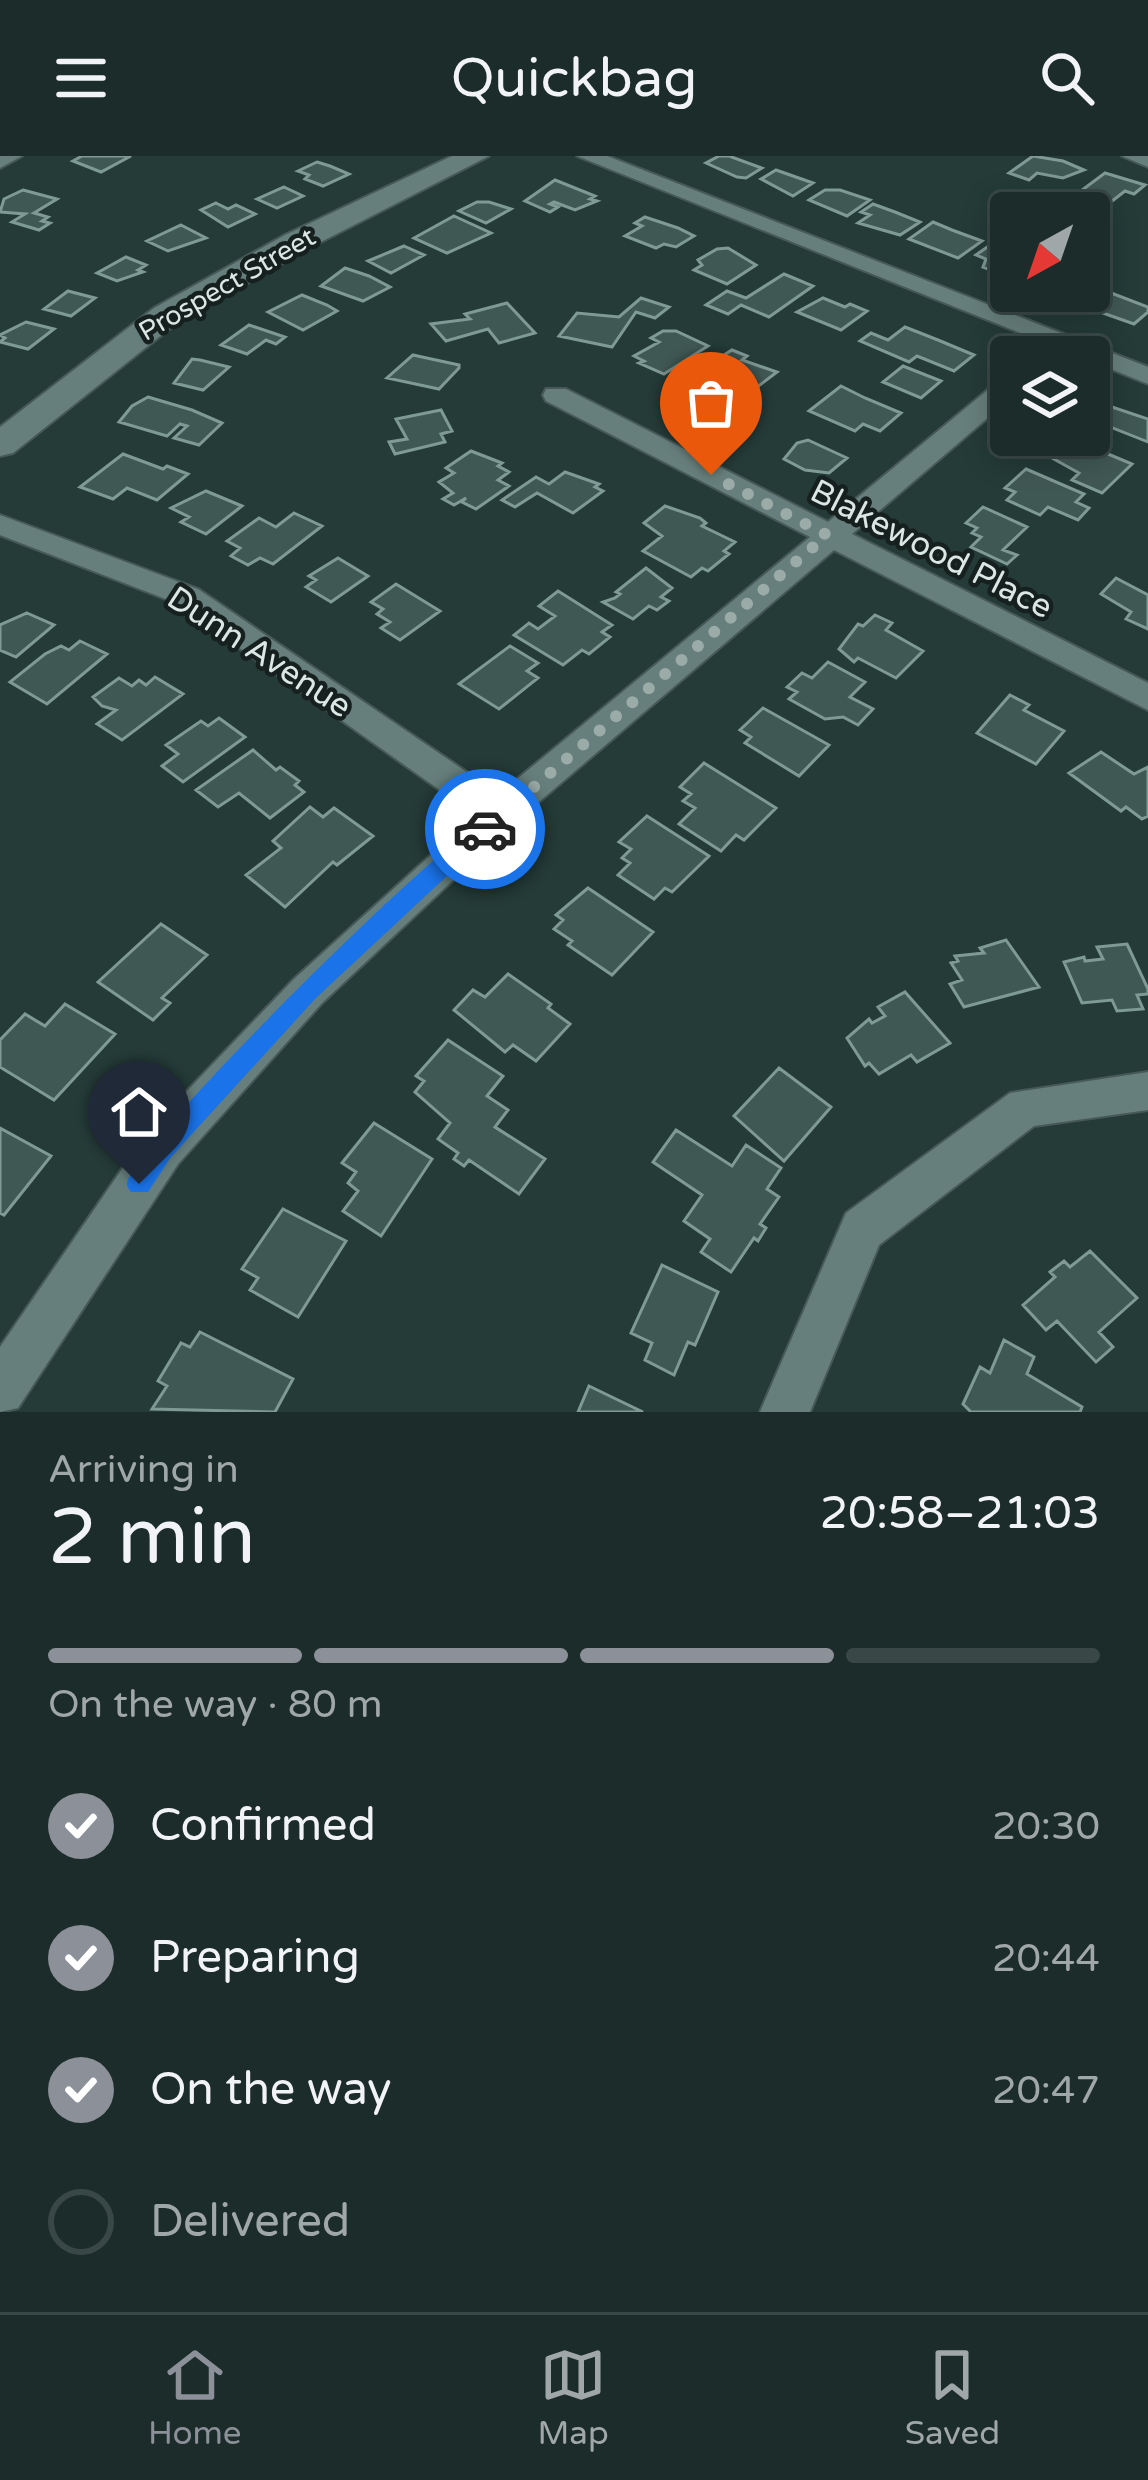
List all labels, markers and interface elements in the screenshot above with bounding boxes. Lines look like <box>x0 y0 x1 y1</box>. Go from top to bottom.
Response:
icon: menu <box>48 45 114 111</box>
icon: search <box>1034 45 1100 111</box>
text: Quickbag <box>451 46 697 111</box>
north arrow <box>990 192 1110 312</box>
map controls <box>990 192 1110 456</box>
street label: Prospect Street <box>133 221 321 348</box>
button: layers <box>990 336 1110 456</box>
pin <box>660 352 762 475</box>
icon: bag <box>678 370 744 436</box>
street label: Blakewood Place <box>804 472 1059 627</box>
street label: Dunn Avenue <box>160 578 358 726</box>
courier <box>425 769 545 889</box>
icon: car <box>452 796 518 862</box>
pin <box>88 1061 190 1184</box>
icon: home <box>106 1079 172 1145</box>
text: Arriving in <box>48 1446 239 1493</box>
text: 20:58–21:03 <box>820 1487 1100 1541</box>
text: 2 min <box>48 1491 256 1585</box>
text: On the way · 80 m <box>48 1681 383 1728</box>
icon: check <box>48 1793 114 1859</box>
text: Confirmed <box>150 1799 376 1853</box>
text: 20:30 <box>992 1803 1100 1850</box>
icon: check <box>48 1925 114 1991</box>
text: Preparing <box>150 1931 360 1985</box>
text: 20:44 <box>992 1935 1100 1982</box>
icon: check <box>48 2057 114 2123</box>
text: On the way <box>150 2063 391 2117</box>
text: 20:47 <box>992 2067 1100 2114</box>
text: Delivered <box>150 2195 350 2249</box>
tab: Home <box>148 2342 241 2453</box>
tab: Map <box>537 2342 609 2453</box>
tab: Saved <box>905 2342 1000 2453</box>

